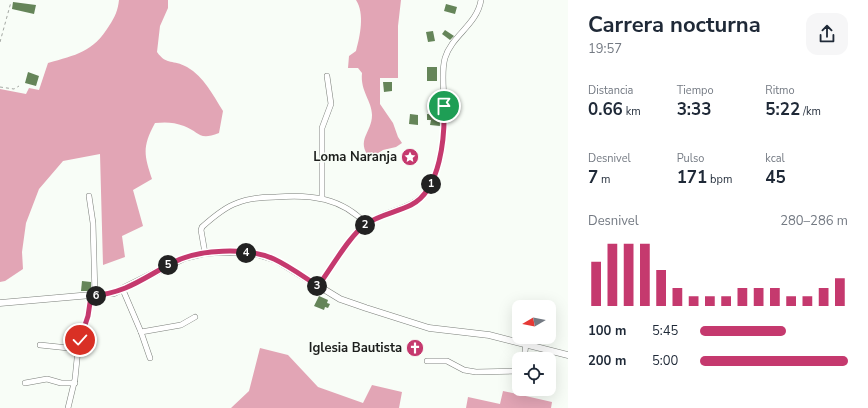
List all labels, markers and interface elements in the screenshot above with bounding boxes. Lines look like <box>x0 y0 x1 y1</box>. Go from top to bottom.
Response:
text: Carrera nocturna <box>588 10 761 40</box>
button: share <box>806 13 848 55</box>
text: 19:57 <box>588 40 622 58</box>
text: Distancia <box>588 83 633 98</box>
text: Tiempo <box>677 83 714 98</box>
text: Ritmo <box>765 83 795 98</box>
pin <box>427 89 461 123</box>
icon: arrive <box>433 95 455 117</box>
text: 0.66 <box>588 98 623 121</box>
text: 3:33 <box>677 98 711 121</box>
text: 5:22 <box>765 98 800 121</box>
text: km <box>623 104 641 119</box>
text: /km <box>800 104 821 119</box>
place icon: Loma Naranja <box>400 147 420 167</box>
place label: Loma Naranja <box>313 148 397 166</box>
text: Desnivel <box>588 151 631 166</box>
text: Pulso <box>677 151 704 166</box>
text: kcal <box>765 151 785 166</box>
text: 7 <box>588 166 598 189</box>
text: 171 <box>677 166 707 189</box>
text: 45 <box>765 166 786 189</box>
text: m <box>598 172 610 187</box>
text: bpm <box>707 172 732 187</box>
pin: 1 <box>421 174 441 194</box>
text: 1 <box>428 176 434 191</box>
text: Desnivel <box>588 212 639 230</box>
text: 280–286 m <box>780 212 848 230</box>
pin: 2 <box>355 215 375 235</box>
text: 2 <box>362 217 368 232</box>
pin: 4 <box>236 243 256 263</box>
text: 4 <box>243 245 249 260</box>
pin: 5 <box>158 255 178 275</box>
text: 5 <box>165 257 171 272</box>
pin: 3 <box>307 276 327 296</box>
text: 3 <box>314 278 320 293</box>
pin: 6 <box>86 286 106 306</box>
text: 6 <box>93 288 99 303</box>
north arrow <box>512 300 556 344</box>
map controls <box>512 300 556 396</box>
text: 100 m <box>588 322 626 340</box>
text: 5:45 <box>652 322 678 340</box>
pin <box>63 323 97 357</box>
icon: check <box>69 329 91 351</box>
church icon: Iglesia Bautista <box>405 338 425 358</box>
place label: Iglesia Bautista <box>309 339 402 357</box>
button: locate <box>512 352 556 396</box>
text: 200 m <box>588 352 626 370</box>
text: 5:00 <box>652 352 678 370</box>

